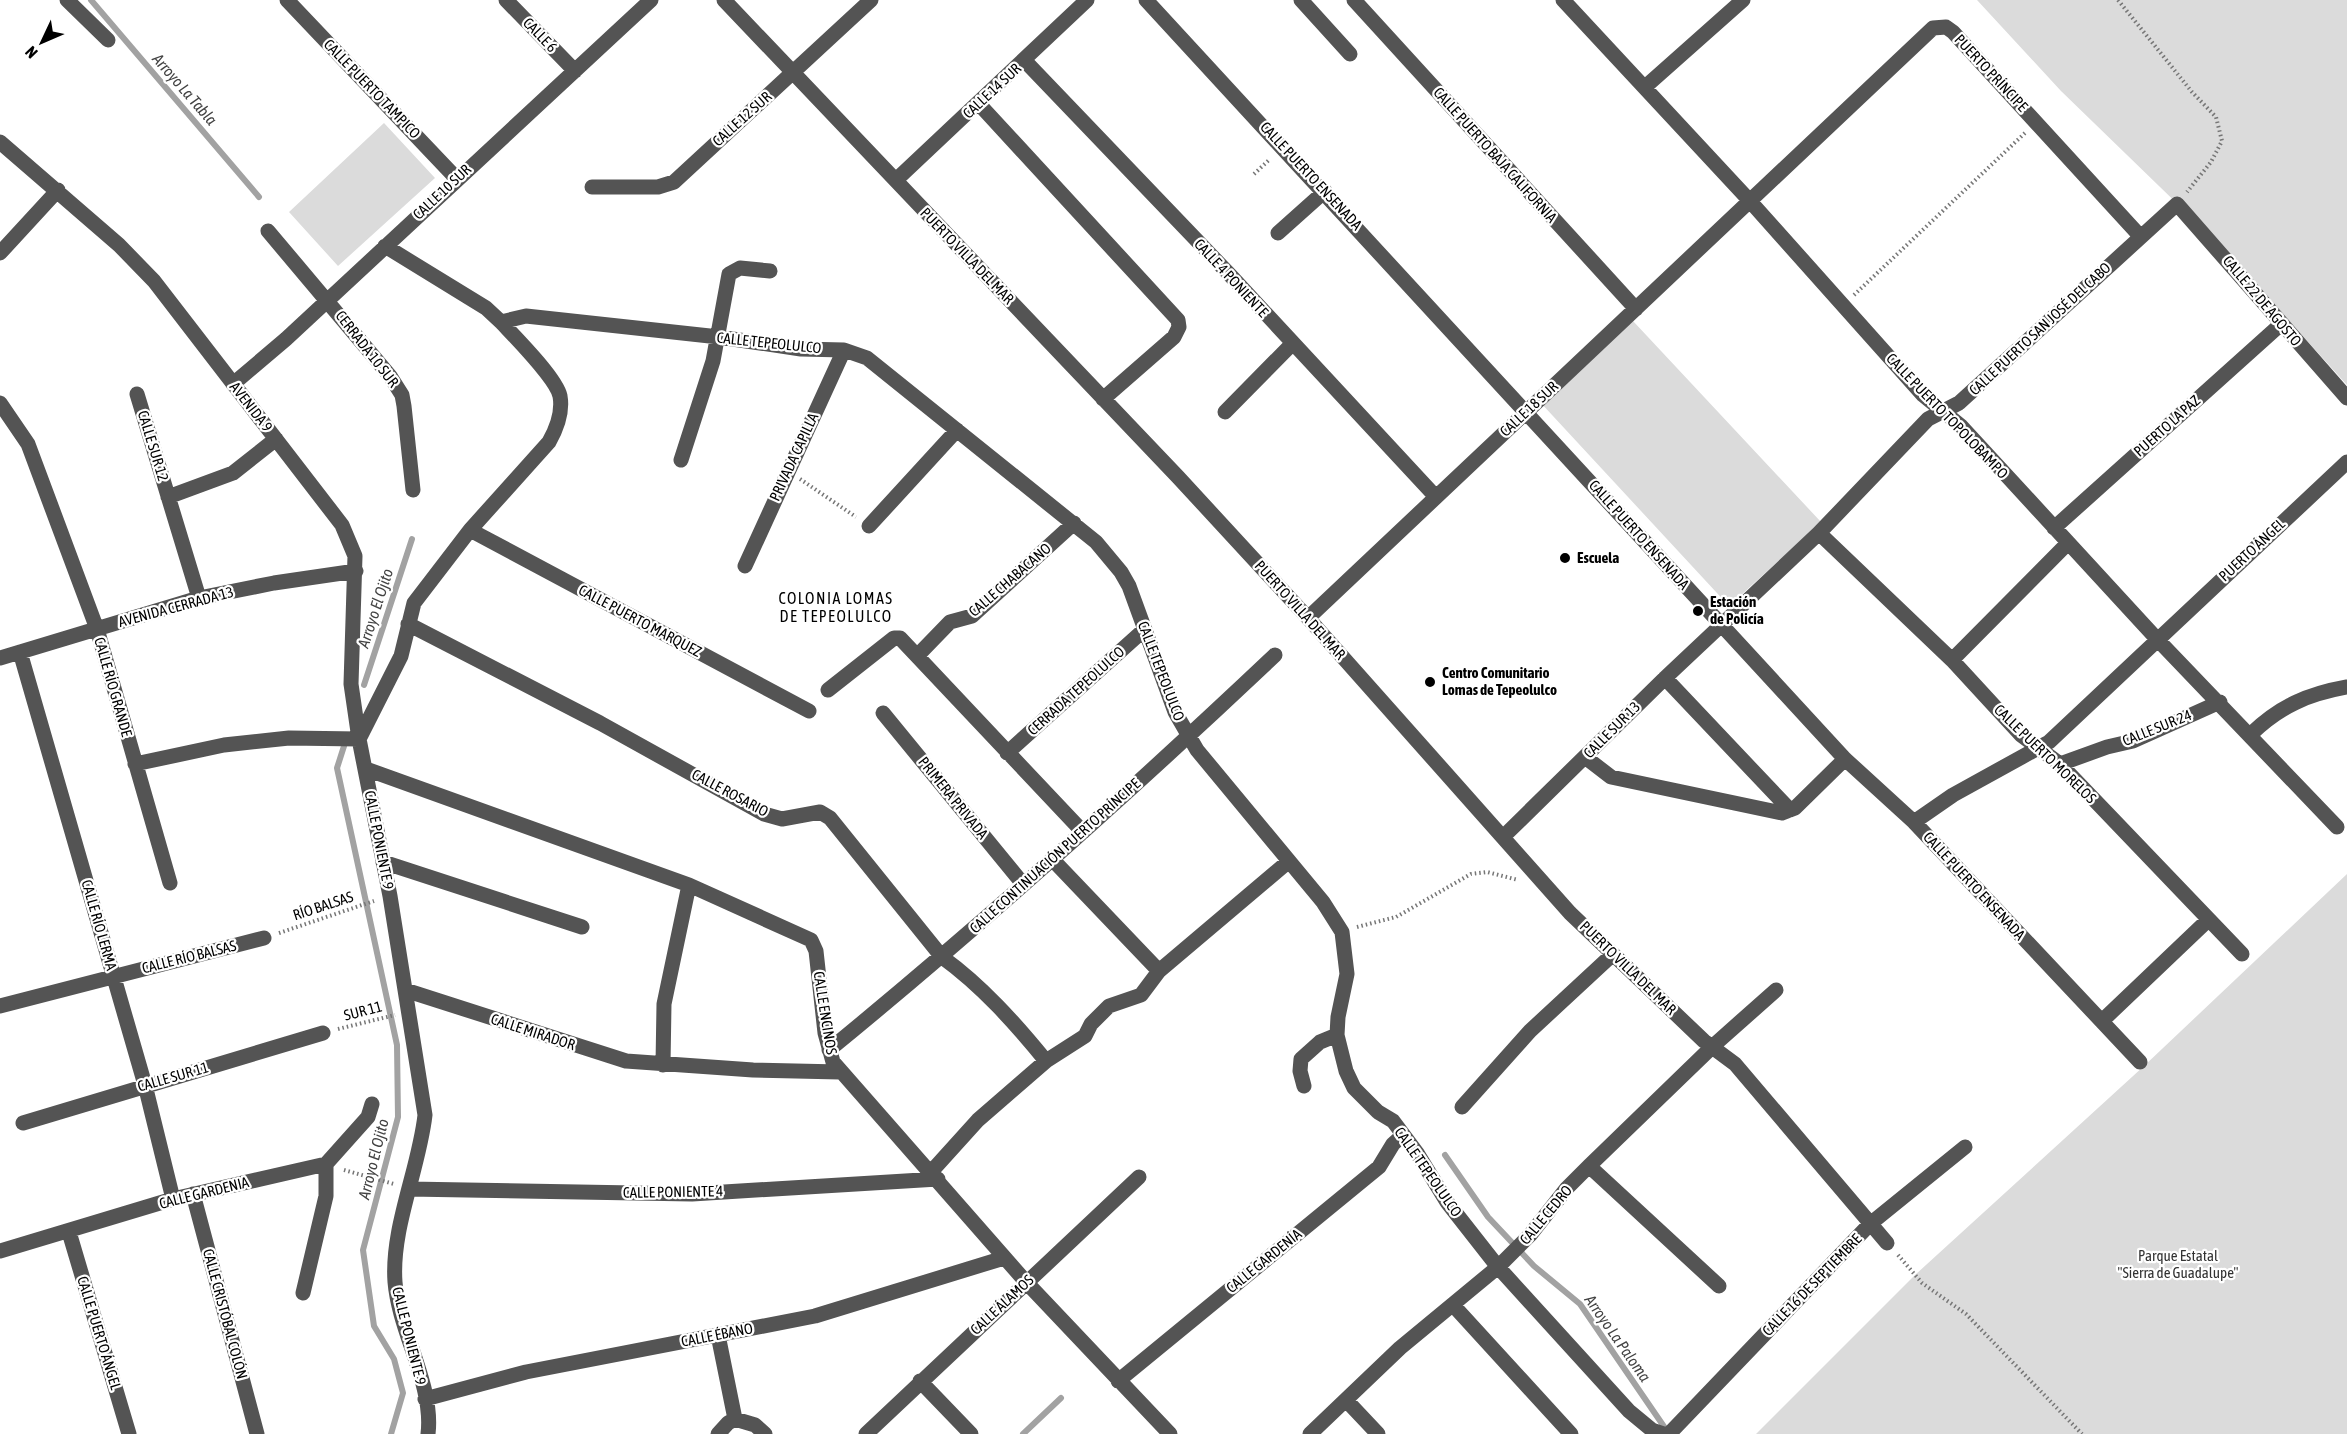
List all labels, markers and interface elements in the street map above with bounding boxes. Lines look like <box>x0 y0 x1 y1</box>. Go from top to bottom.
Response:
north arrow <box>12 12 72 72</box>
street label: CALLE 6 <box>520 14 561 55</box>
street label: PUERTO PRÍNCIPE <box>1951 31 2032 115</box>
street label: CALLE PUERTO TAMPICO <box>321 36 424 142</box>
text: N <box>21 43 41 62</box>
water label: Arroyo La Tabla <box>148 49 221 129</box>
street label: CALLE 14 SUR <box>959 59 1024 122</box>
street label: CALLE PUERTO BAJA CALIFORNIA <box>1430 84 1561 226</box>
street label: CALLE 12 SUR <box>709 88 775 149</box>
street label: CALLE PUERTO ENSENADA <box>1257 118 1366 234</box>
street label: CALLE 10 SUR <box>409 160 474 223</box>
street label: PUERTO VILLA DEL MAR <box>917 204 1018 308</box>
street label: CALLE 4 PONIENTE <box>1191 235 1272 321</box>
street label: CALLE 22 DE AGOSTO <box>2220 252 2305 349</box>
street label: CALLE PUERTO SAN JOSÉ DEL CABO <box>1966 259 2114 399</box>
street label: CERRADA 10 SUR <box>332 307 403 391</box>
street label: CALLE TEPEOLULCO <box>716 329 822 356</box>
street label: CALLE PUERTO TOPOLOBAMPO <box>1883 350 2012 482</box>
street label: CALLE 18 SUR <box>1496 377 1561 440</box>
street label: AVENIDA 9 <box>227 378 276 435</box>
street label: PUERTO LA PAZ <box>2130 391 2203 460</box>
street label: CALLE SUR 12 <box>135 408 172 483</box>
street label: PRIVADA CAPILLA <box>766 410 822 503</box>
street label: CALLE PUERTO ENSENADA <box>1586 476 1693 593</box>
street label: PUERTO ÁNGEL <box>2215 515 2288 584</box>
street label: CALLE CHABACANO <box>965 539 1054 620</box>
place label: Escuela <box>1577 549 1619 566</box>
marker: Escuela <box>1558 551 1572 565</box>
street label: PUERTO VILLA DEL MAR <box>1252 557 1349 663</box>
water label: Arroyo El Ojito <box>353 566 397 651</box>
street label: CALLE PUERTO MARQUEZ <box>576 581 705 660</box>
street label: AVENIDA CERRADA 13 <box>116 583 235 630</box>
district label: COLONIA LOMAS DE TEPEOLULCO <box>779 589 894 625</box>
place label: Estación de Policía <box>1710 593 1764 627</box>
marker: Estación de Policía <box>1691 604 1705 618</box>
street label: CALLE TEPEOLULCO <box>1135 619 1188 723</box>
street label: CALLE RÍO GRANDE <box>91 635 136 739</box>
street label: CERRADA TEPEOLULCO <box>1024 643 1128 738</box>
place label: Centro Comunitario Lomas de Tepeolulco <box>1442 664 1557 698</box>
marker: Centro Comunitario Lomas de Tepeolulco <box>1423 675 1437 689</box>
street label: CALLE SUR 13 <box>1580 698 1643 761</box>
street label: CALLE PUERTO MORELOS <box>1991 701 2100 807</box>
street label: CALLE SUR 24 <box>2120 706 2194 749</box>
street label: PRIMERA PRIVADA <box>915 753 992 843</box>
street label: CALLE ROSARIO <box>689 765 772 820</box>
street label: CALLE CONTINUACIÓN PUERTO PRÍNCIPE <box>966 774 1144 937</box>
street label: CALLE PONIENTE 9 <box>362 789 397 891</box>
street label: CALLE PUERTO ENSENADA <box>1920 828 2029 944</box>
street label: CALLE RÍO LERMA <box>78 878 121 973</box>
street label: RÍO BALSAS <box>291 888 355 923</box>
street label: PUERTO VILLA DEL MAR <box>1577 917 1680 1018</box>
street label: CALLE RÍO BALSAS <box>140 937 238 976</box>
street label: CALLE ENCINOS <box>811 970 840 1056</box>
street label: SUR 11 <box>342 997 384 1024</box>
street label: CALLE MIRADOR <box>489 1010 578 1053</box>
street label: CALLE SUR 11 <box>135 1058 210 1095</box>
water label: Arroyo El Ojito <box>354 1117 393 1202</box>
street label: CALLE TEPEOLULCO <box>1391 1124 1466 1220</box>
street label: CALLE GARDENIA <box>157 1173 251 1212</box>
street label: CALLE PONIENTE 4 <box>623 1182 723 1201</box>
street label: CALLE CEDRO <box>1516 1182 1575 1248</box>
street label: CALLE GARDENÍA <box>1223 1225 1305 1296</box>
street label: CALLE 16 DE SEPTIEMBRE <box>1759 1230 1865 1339</box>
street label: CALLE CRISTÓBAL COLÓN <box>200 1247 251 1381</box>
park label: Parque Estatal "Sierra de Guadalupe" <box>2118 1247 2239 1281</box>
street label: CALLE ÁLAMOS <box>967 1271 1037 1338</box>
street label: CALLE PUERTO ÁNGEL <box>74 1274 125 1392</box>
street label: CALLE PONIENTE 9 <box>389 1285 430 1387</box>
water label: Arroyo La Paloma <box>1580 1290 1655 1386</box>
street label: CALLE ÉBANO <box>680 1319 754 1350</box>

